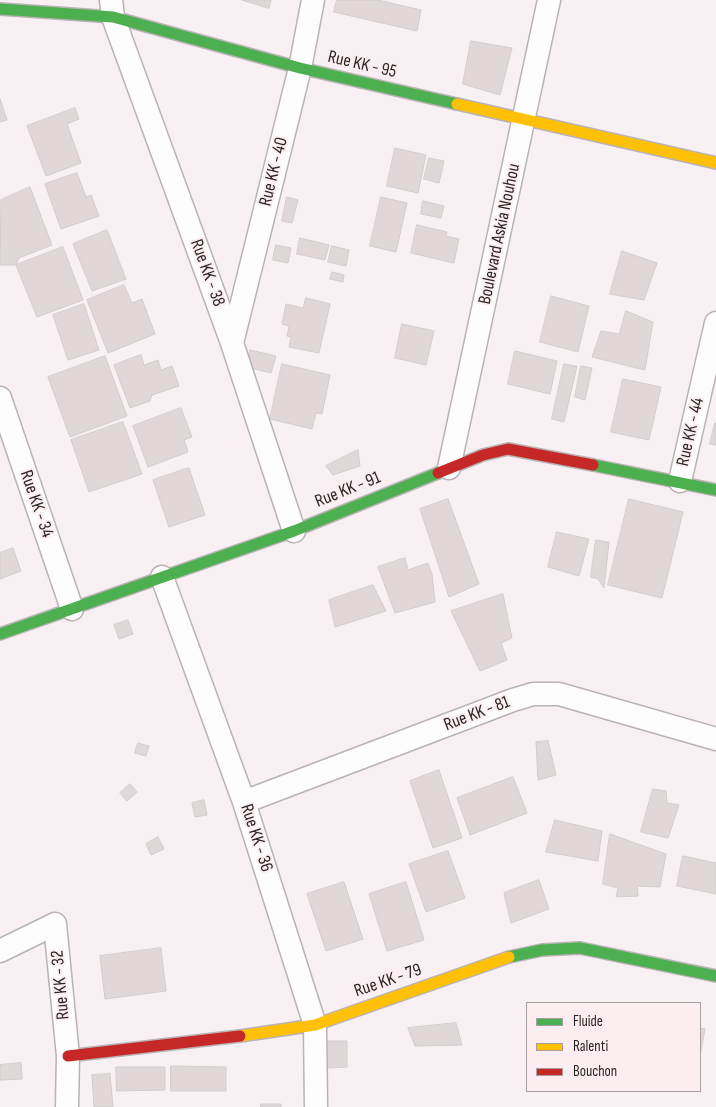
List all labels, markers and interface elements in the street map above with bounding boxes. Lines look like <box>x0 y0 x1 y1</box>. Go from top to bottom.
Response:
street label: Rue KK - 95 <box>326 47 398 83</box>
street label: Rue KK - 40 <box>255 135 293 209</box>
street label: Boulevard Askia Nouhou <box>475 162 525 306</box>
street label: Rue KK - 38 <box>185 236 229 310</box>
street label: Rue KK - 44 <box>673 396 709 468</box>
street label: Rue KK - 91 <box>312 467 384 513</box>
street label: Rue KK - 34 <box>14 468 58 540</box>
street label: Rue KK - 81 <box>441 692 513 736</box>
street label: Rue KK - 36 <box>235 801 277 875</box>
street label: Rue KK - 32 <box>47 949 75 1021</box>
street label: Rue KK - 79 <box>352 959 424 1003</box>
legend <box>526 1002 701 1092</box>
text: Fluide <box>573 1012 603 1031</box>
text: Ralenti <box>573 1037 608 1056</box>
text: Bouchon <box>573 1062 617 1081</box>

